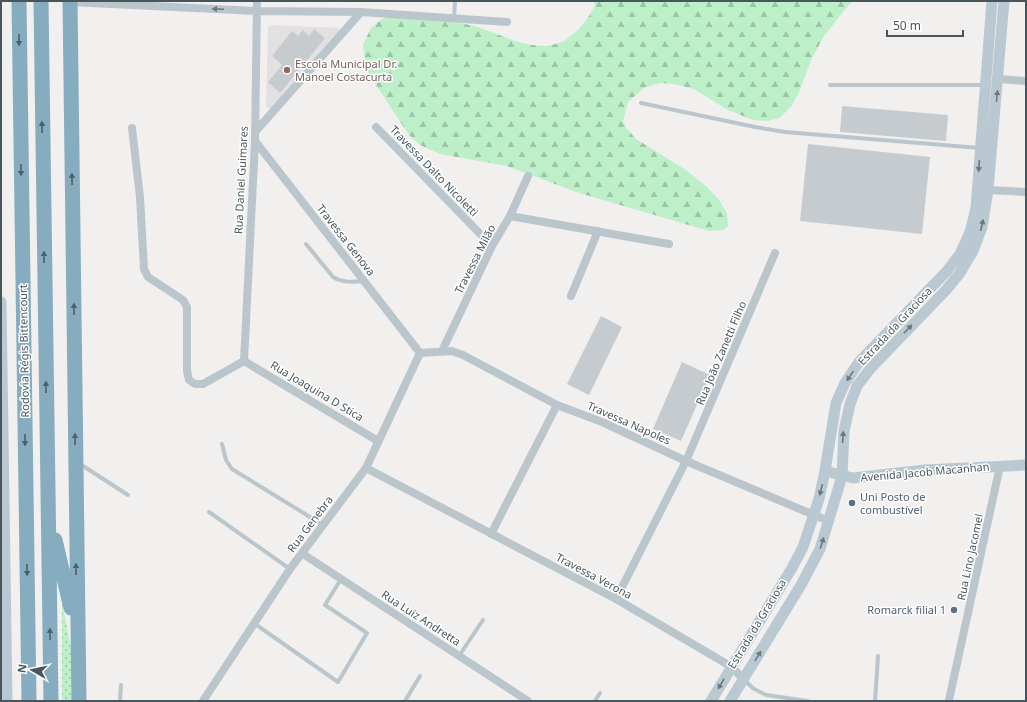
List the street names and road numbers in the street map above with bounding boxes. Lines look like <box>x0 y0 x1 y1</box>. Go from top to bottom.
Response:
street label: Travessa Dalto Nicoletti <box>387 122 482 219</box>
street label: Rua Daniel Guimares <box>230 125 251 234</box>
street label: Travessa Genova <box>314 201 379 278</box>
street label: Travessa Milão <box>451 221 499 296</box>
street label: Estrada da Graciosa <box>854 283 935 368</box>
street label: Rodovia Régis Bittencourt <box>15 284 32 418</box>
street label: Rua João Zanetti Filho <box>692 298 749 407</box>
street label: Rua Joaquina D Stica <box>268 357 367 424</box>
street label: Travessa Napoles <box>585 397 673 448</box>
street label: Avenida Jacob Macanhan <box>860 458 990 485</box>
street label: Rua Genebra <box>283 492 336 555</box>
street label: Rua Lino Jacomel <box>953 512 986 602</box>
street label: Travessa Verona <box>554 549 635 602</box>
street label: Estrada da Graciosa <box>724 576 789 671</box>
street label: Rua Luiz Andretta <box>379 586 464 649</box>

